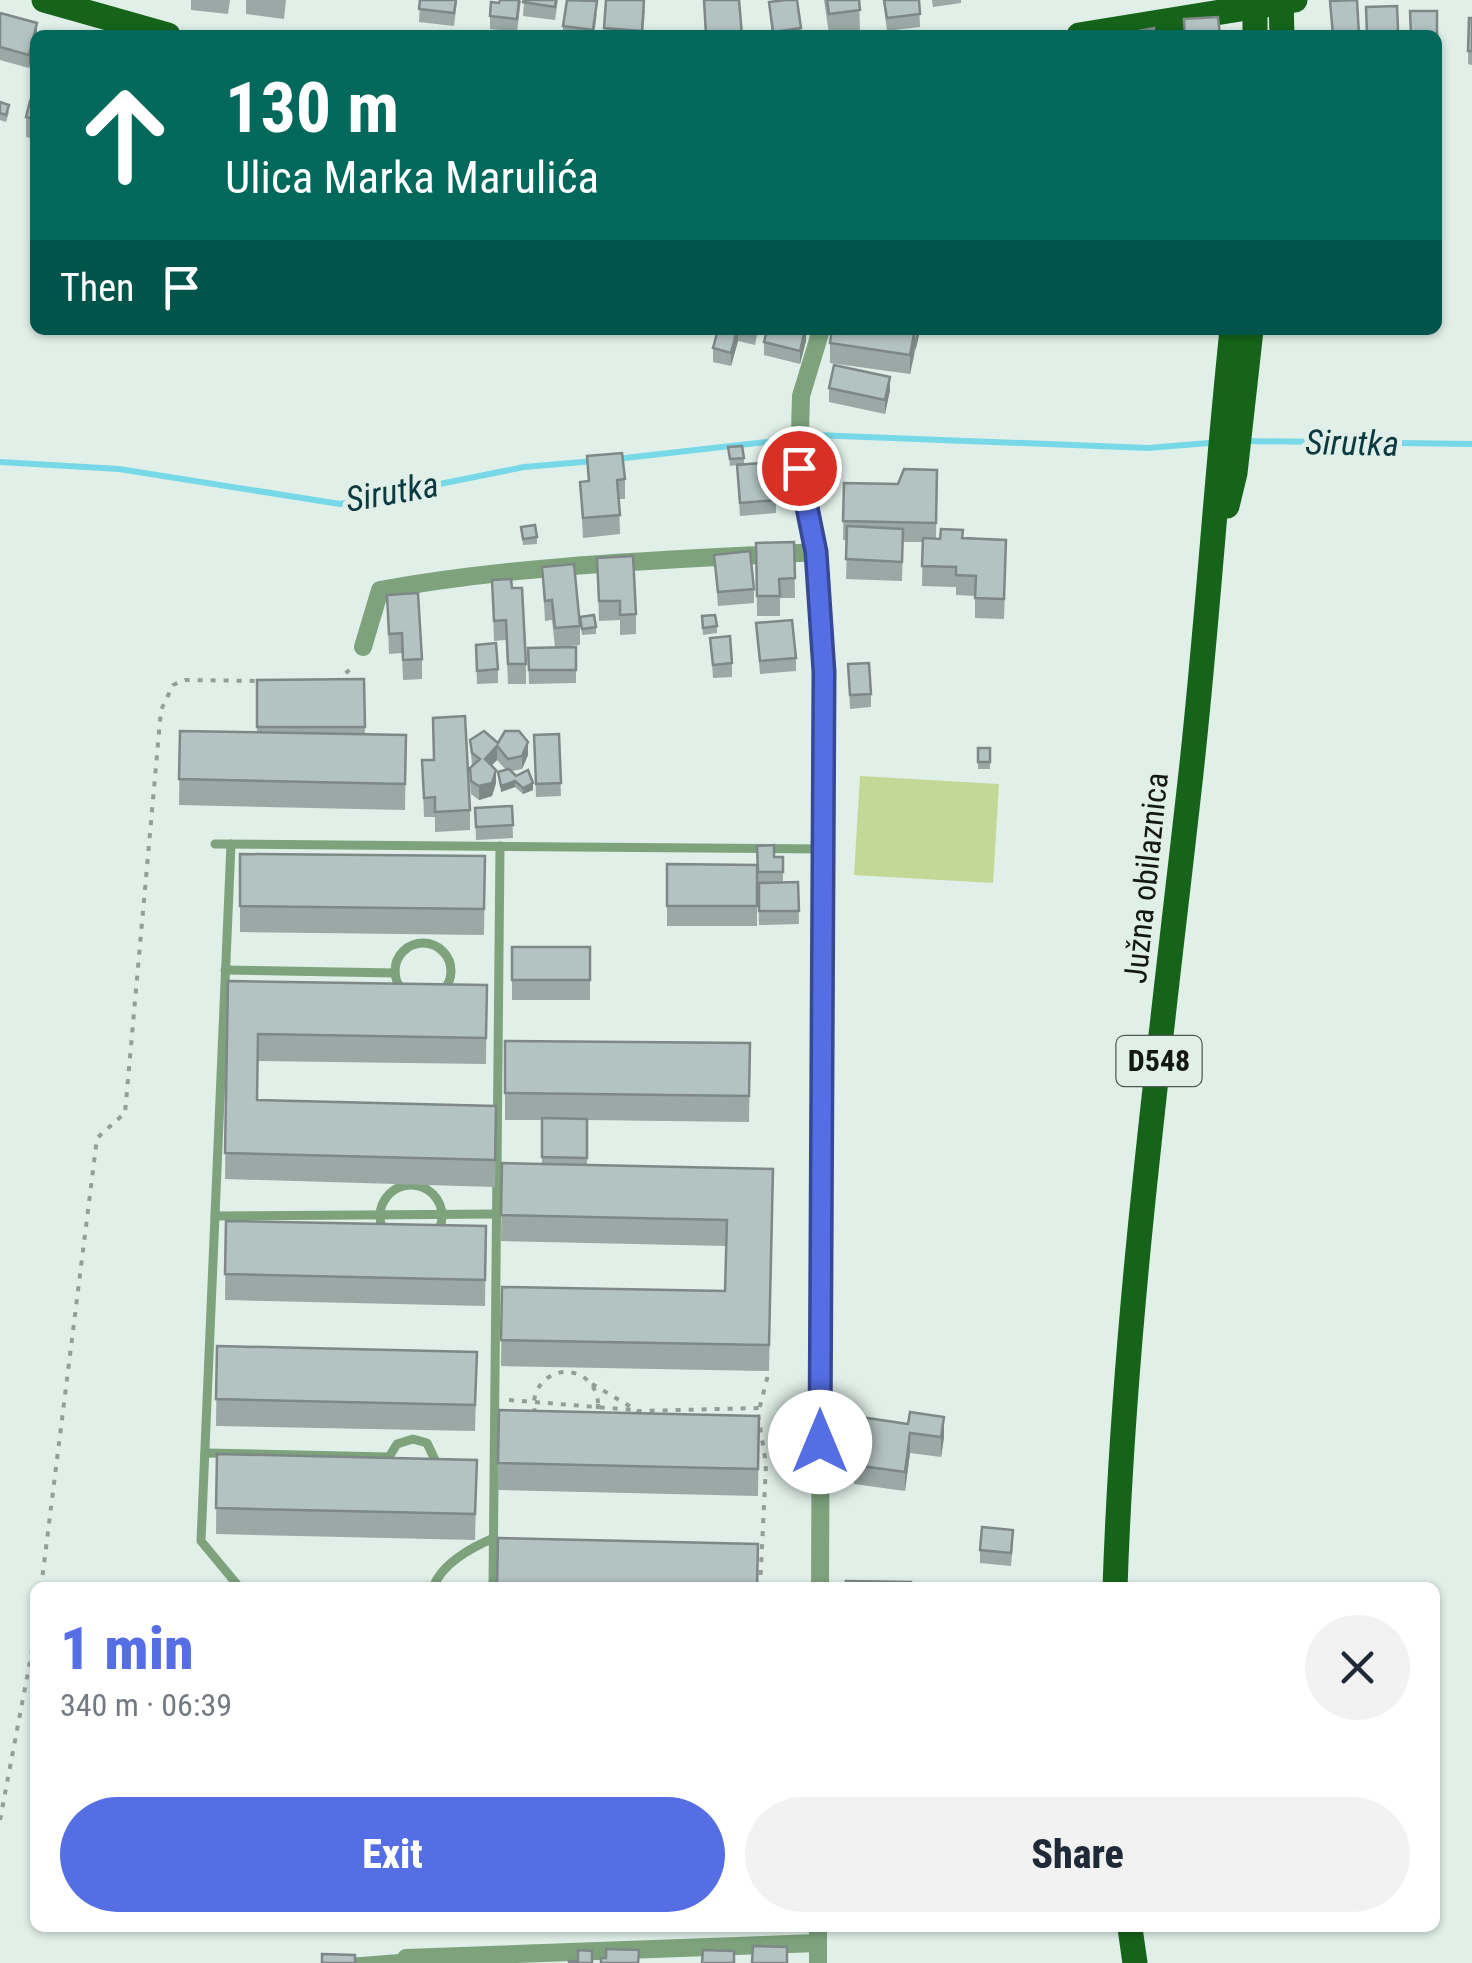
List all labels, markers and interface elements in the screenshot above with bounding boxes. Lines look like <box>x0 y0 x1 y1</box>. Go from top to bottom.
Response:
text: 130 m <box>225 67 399 149</box>
icon: ahead <box>60 70 190 200</box>
text: Ulica Marka Marulića <box>225 151 599 204</box>
icon: arrive <box>154 260 209 315</box>
text: Then <box>60 266 134 310</box>
water label: Sirutka <box>1305 422 1399 465</box>
pin <box>757 426 842 511</box>
icon: arrive <box>772 441 827 496</box>
water label: Sirutka <box>342 464 442 521</box>
street label: Južna obilaznica <box>1116 771 1176 985</box>
road number: D548 <box>1116 1036 1202 1086</box>
position arrow <box>768 1390 872 1494</box>
text: 1 min <box>60 1613 194 1684</box>
button: close <box>1305 1615 1410 1720</box>
text: 340 m · 06:39 <box>60 1686 232 1724</box>
button: Exit <box>60 1797 725 1912</box>
button: Share <box>745 1797 1410 1912</box>

